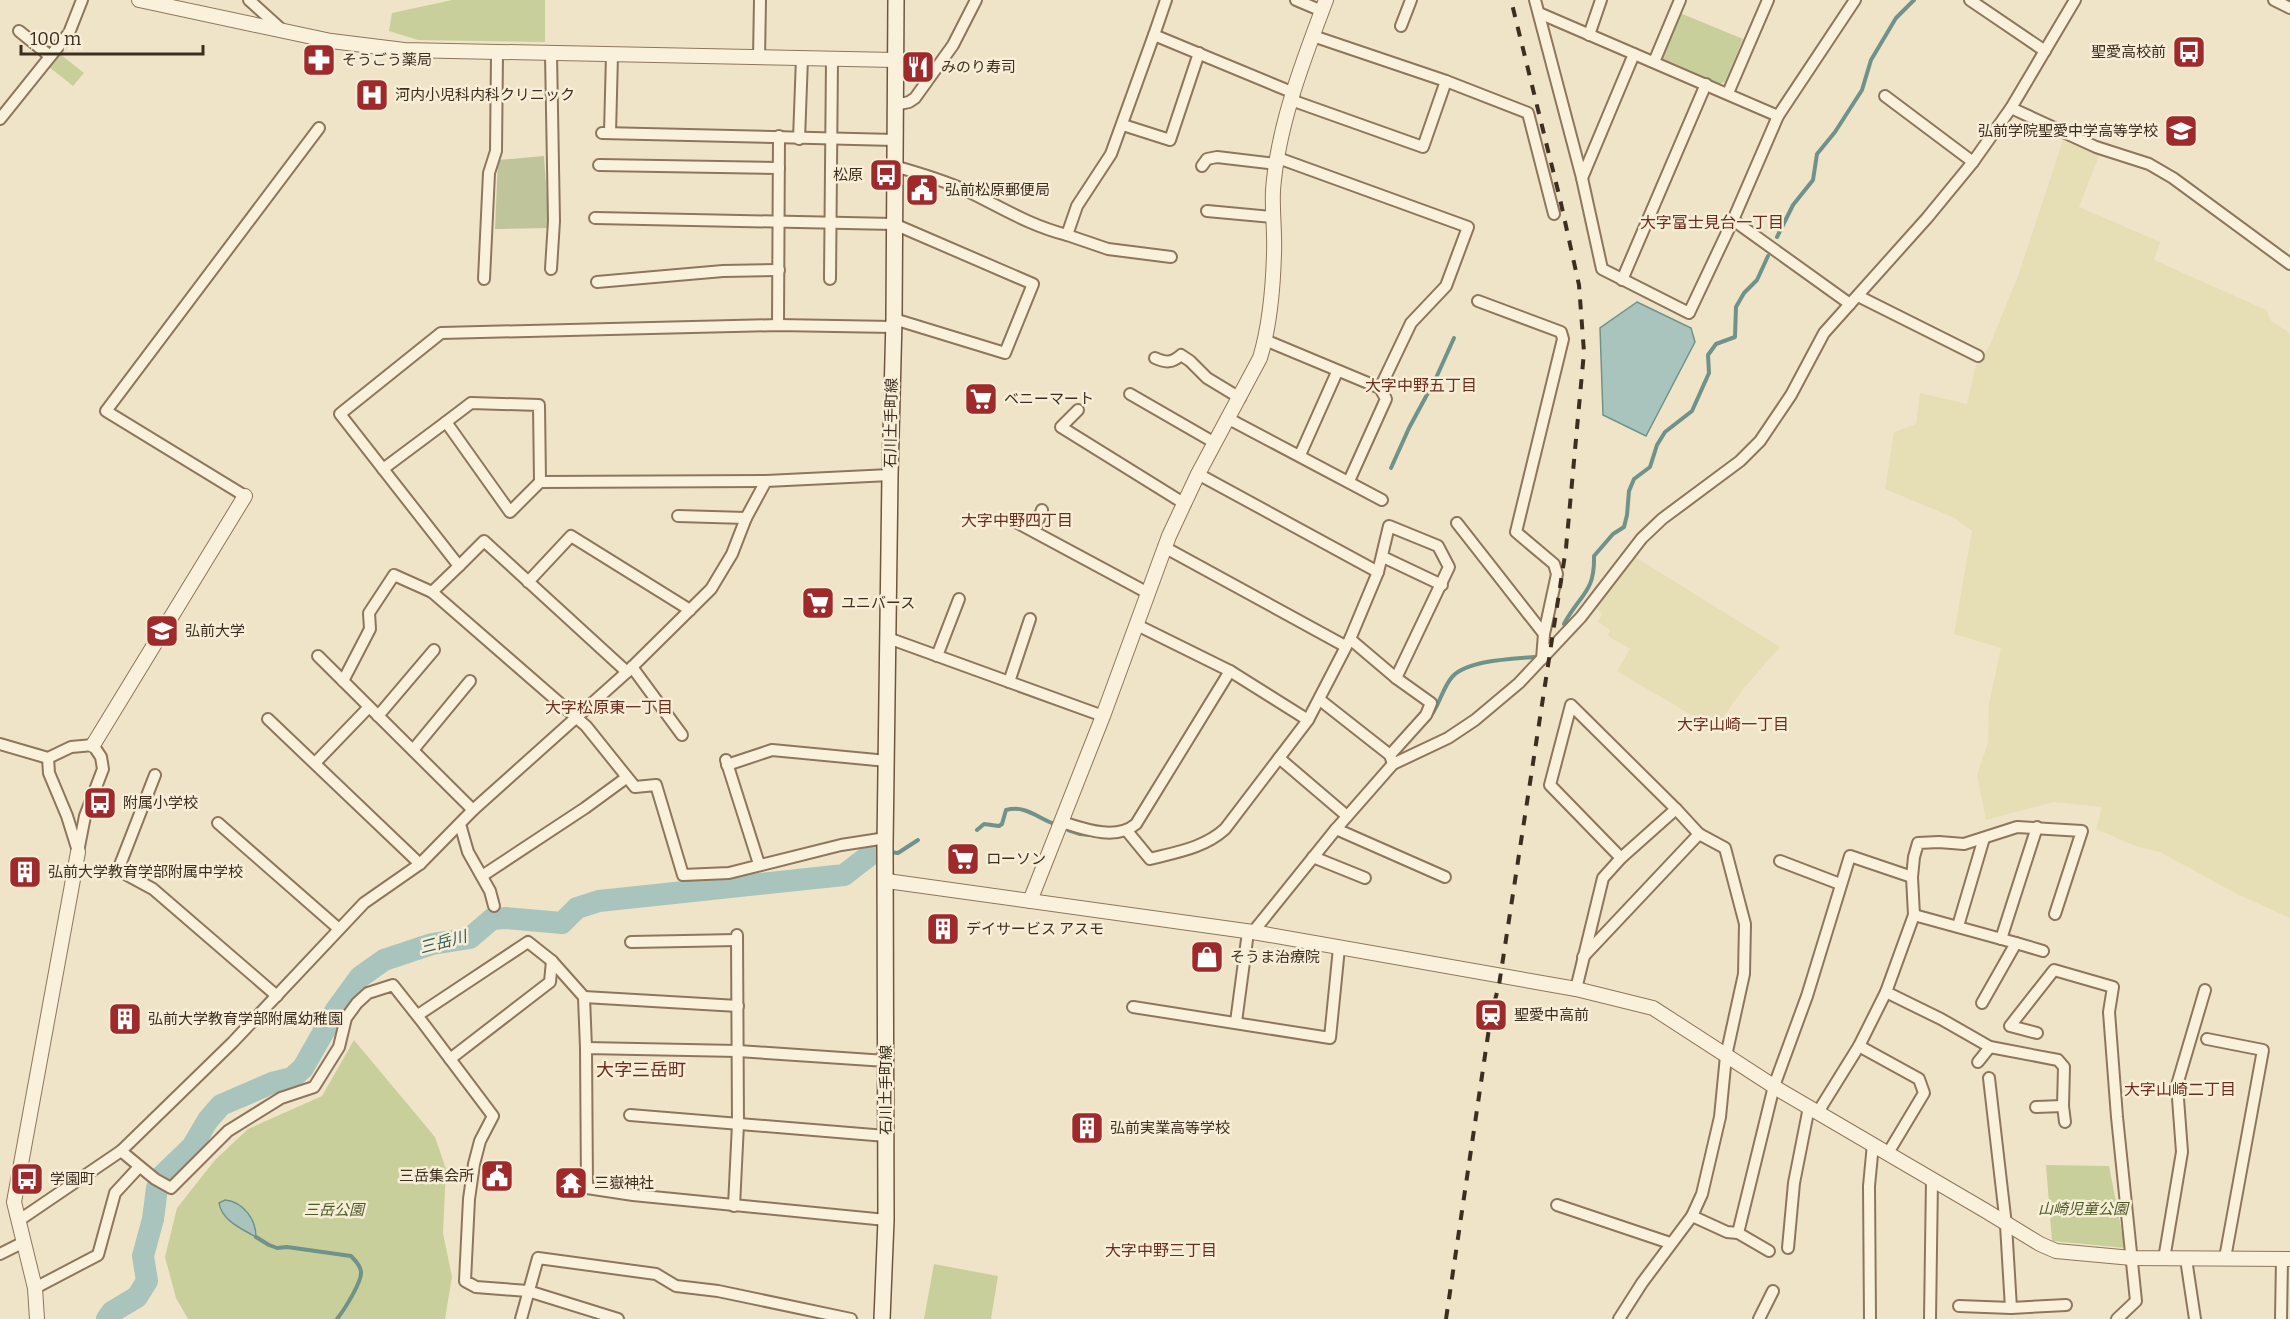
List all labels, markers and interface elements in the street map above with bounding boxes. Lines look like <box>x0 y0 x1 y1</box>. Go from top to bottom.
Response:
scale bar <box>21 18 202 56</box>
text: 100 m <box>30 28 81 50</box>
bus stop icon: 聖愛高校前 <box>2171 34 2207 70</box>
pharmacy icon: そうごう薬局 <box>301 42 337 78</box>
place label: 聖愛高校前 <box>2091 43 2166 61</box>
restaurant icon: みのり寿司 <box>900 49 936 85</box>
place label: そうごう薬局 <box>342 51 432 69</box>
place label: みのり寿司 <box>941 58 1016 76</box>
hospital icon: 河内小児科内科クリニック <box>354 77 390 113</box>
place label: 河内小児科内科クリニック <box>395 86 575 104</box>
school or university icon: 弘前学院聖愛中学高等学校 <box>2163 113 2199 149</box>
place label: 弘前学院聖愛中学高等学校 <box>1978 122 2158 140</box>
bus stop icon: 松原 <box>868 157 904 193</box>
place label: 松原 <box>833 166 863 184</box>
public building icon: 弘前松原郵便局 <box>904 172 940 208</box>
place label: 弘前松原郵便局 <box>945 181 1050 199</box>
district label: 大字富士見台一丁目 <box>1640 213 1784 232</box>
district label: 大字中野五丁目 <box>1365 376 1477 395</box>
street label: 石川土手町線 <box>881 378 901 468</box>
supermarket icon: ベニーマート <box>963 381 999 417</box>
place label: ベニーマート <box>1004 390 1094 408</box>
district label: 大字中野四丁目 <box>961 511 1073 530</box>
supermarket icon: ユニバース <box>800 585 836 621</box>
place label: ユニバース <box>841 594 915 612</box>
school or university icon: 弘前大学 <box>144 613 180 649</box>
place label: 弘前大学 <box>185 622 245 640</box>
district label: 大字松原東一丁目 <box>545 698 673 717</box>
district label: 大字山崎一丁目 <box>1677 715 1789 734</box>
bus stop icon: 附属小学校 <box>82 785 118 821</box>
place label: 附属小学校 <box>123 794 198 812</box>
supermarket icon: ローソン <box>945 841 981 877</box>
place label: ローソン <box>986 850 1046 868</box>
building icon: 弘前大学教育学部附属中学校 <box>7 854 43 890</box>
place label: 弘前大学教育学部附属中学校 <box>48 863 243 881</box>
building icon: デイサービス アスモ <box>925 911 961 947</box>
place label: デイサービス アスモ <box>966 920 1104 938</box>
water label: 三岳川 <box>417 926 471 957</box>
shop icon: そうま治療院 <box>1189 939 1225 975</box>
place label: そうま治療院 <box>1230 948 1320 966</box>
station icon: 聖愛中高前 <box>1473 997 1509 1033</box>
building icon: 弘前大学教育学部附属幼稚園 <box>107 1001 143 1037</box>
place label: 聖愛中高前 <box>1514 1006 1589 1024</box>
place label: 弘前大学教育学部附属幼稚園 <box>148 1010 343 1028</box>
street label: 石川土手町線 <box>877 1045 895 1135</box>
district label: 大字三岳町 <box>596 1059 686 1081</box>
district label: 大字山崎二丁目 <box>2124 1080 2236 1099</box>
building icon: 弘前実業高等学校 <box>1069 1110 1105 1146</box>
place label: 弘前実業高等学校 <box>1110 1119 1230 1137</box>
public building icon: 三岳集会所 <box>479 1158 515 1194</box>
bus stop icon: 学園町 <box>9 1161 45 1197</box>
temple icon: 三嶽神社 <box>553 1165 589 1201</box>
place label: 三岳集会所 <box>399 1167 474 1185</box>
place label: 学園町 <box>50 1170 95 1188</box>
place label: 三嶽神社 <box>594 1174 654 1192</box>
park label: 山崎児童公園 <box>2038 1200 2130 1218</box>
park label: 三岳公園 <box>304 1201 366 1219</box>
district label: 大字中野三丁目 <box>1105 1241 1217 1260</box>

